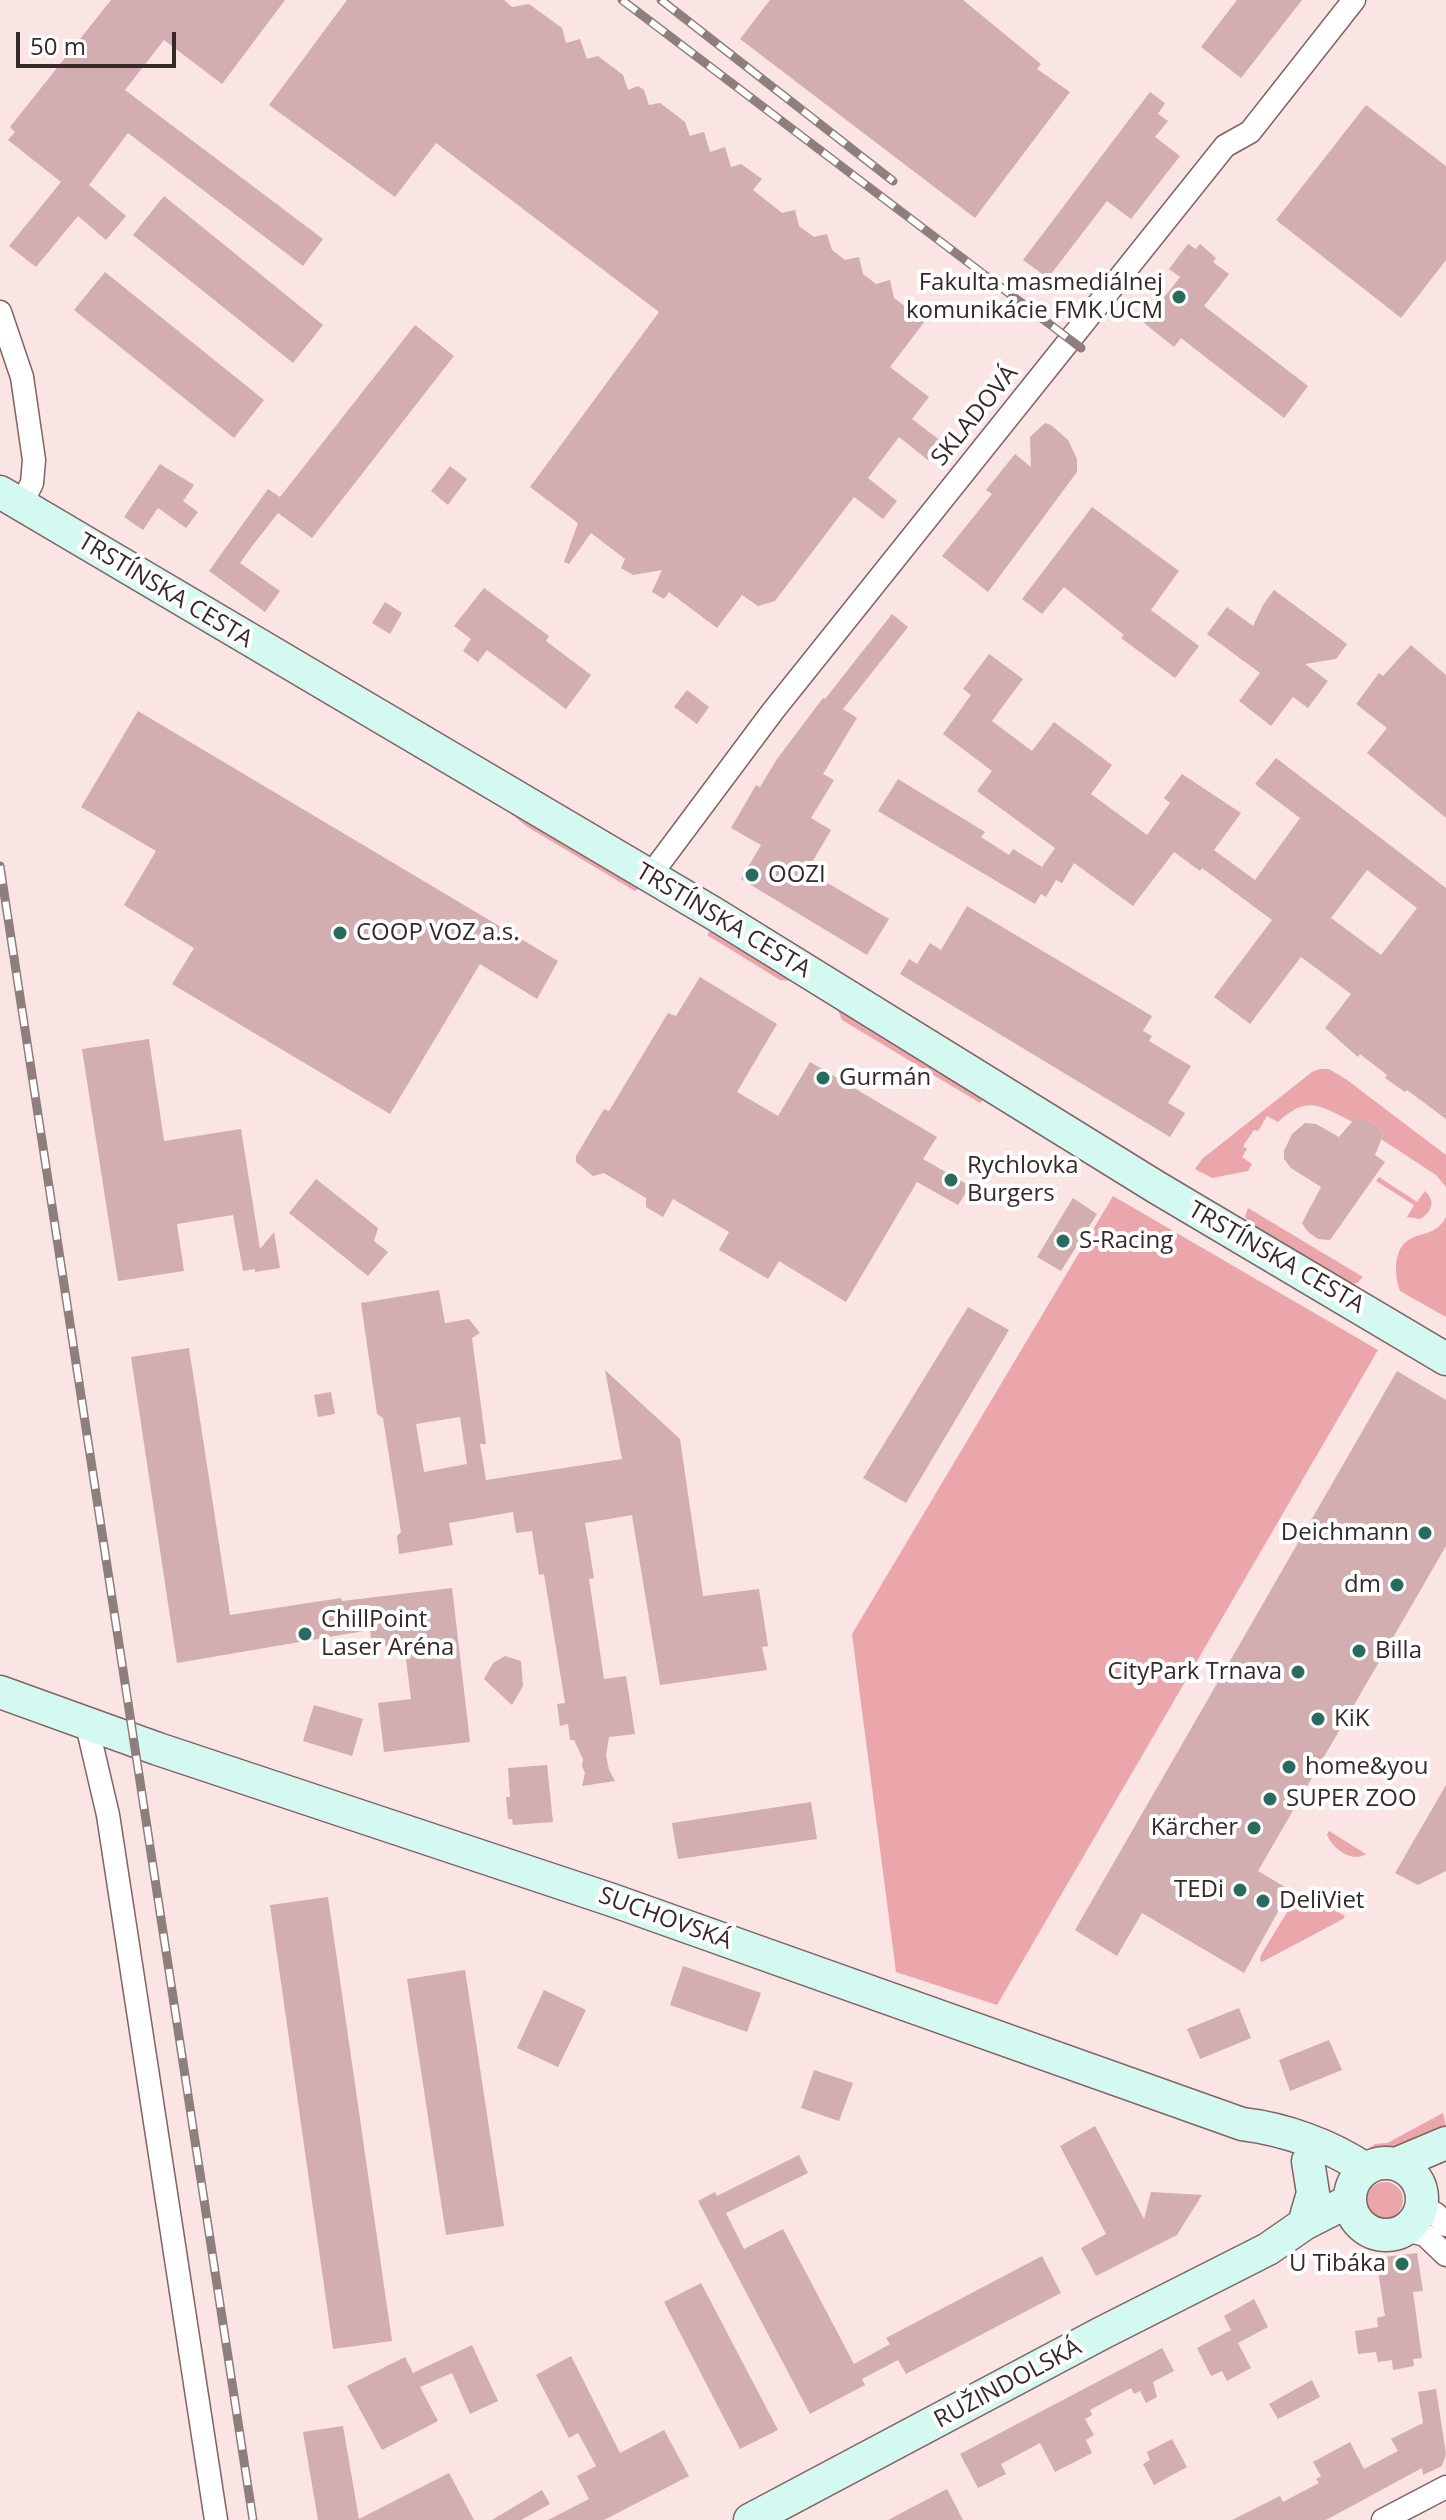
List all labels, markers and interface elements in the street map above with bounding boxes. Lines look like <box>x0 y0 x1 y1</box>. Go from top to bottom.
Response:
scale bar <box>20 16 180 66</box>
text: 50 m <box>30 29 86 62</box>
place label: Fakulta masmediálnej komunikácie FMK UCM <box>906 269 1163 325</box>
marker: Fakulta masmediálnej komunikácie FMK UCM <box>1170 288 1188 306</box>
street label: SKLADOVÁ <box>926 360 1024 472</box>
street label: TRSTÍNSKA CESTA <box>73 528 257 654</box>
street label: TRSTÍNSKA CESTA <box>631 858 815 984</box>
place label: OOZI <box>768 861 826 889</box>
marker: OOZI <box>743 866 761 884</box>
place label: COOP VOZ a.s. <box>356 919 519 947</box>
marker: COOP VOZ a.s. <box>331 924 349 942</box>
place label: Gurmán <box>839 1064 931 1092</box>
marker: Gurmán <box>814 1069 832 1087</box>
place label: Rychlovka Burgers <box>967 1152 1078 1208</box>
marker: Rychlovka Burgers <box>942 1171 960 1189</box>
street label: TRSTÍNSKA CESTA <box>1183 1196 1369 1320</box>
place label: S-Racing <box>1079 1227 1173 1255</box>
marker: S-Racing <box>1054 1232 1072 1250</box>
place label: Deichmann <box>1281 1519 1409 1547</box>
marker: Deichmann <box>1416 1524 1434 1542</box>
place label: dm <box>1344 1571 1381 1599</box>
marker: dm <box>1388 1576 1406 1594</box>
place label: ChillPoint Laser Aréna <box>321 1606 454 1662</box>
marker: ChillPoint Laser Aréna <box>296 1625 314 1643</box>
place label: Billa <box>1375 1637 1422 1665</box>
marker: Billa <box>1350 1642 1368 1660</box>
place label: CityPark Trnava <box>1107 1658 1282 1686</box>
marker: CityPark Trnava <box>1289 1663 1307 1681</box>
place label: KiK <box>1334 1705 1369 1733</box>
marker: KiK <box>1309 1710 1327 1728</box>
place label: home&you <box>1305 1753 1429 1781</box>
marker: home&you <box>1280 1758 1298 1776</box>
place label: SUPER ZOO <box>1286 1785 1417 1813</box>
marker: SUPER ZOO <box>1261 1790 1279 1808</box>
place label: Kärcher <box>1151 1814 1238 1842</box>
marker: Kärcher <box>1245 1819 1263 1837</box>
place label: TEDi <box>1174 1876 1224 1904</box>
marker: TEDi <box>1231 1881 1249 1899</box>
street label: SUCHOVSKÁ <box>595 1882 735 1956</box>
place label: DeliViet <box>1279 1887 1364 1915</box>
marker: DeliViet <box>1254 1892 1272 1910</box>
place label: U Tibáka <box>1289 2250 1386 2278</box>
marker: U Tibáka <box>1393 2255 1411 2273</box>
street label: RUŽINDOLSKÁ <box>930 2333 1086 2435</box>

